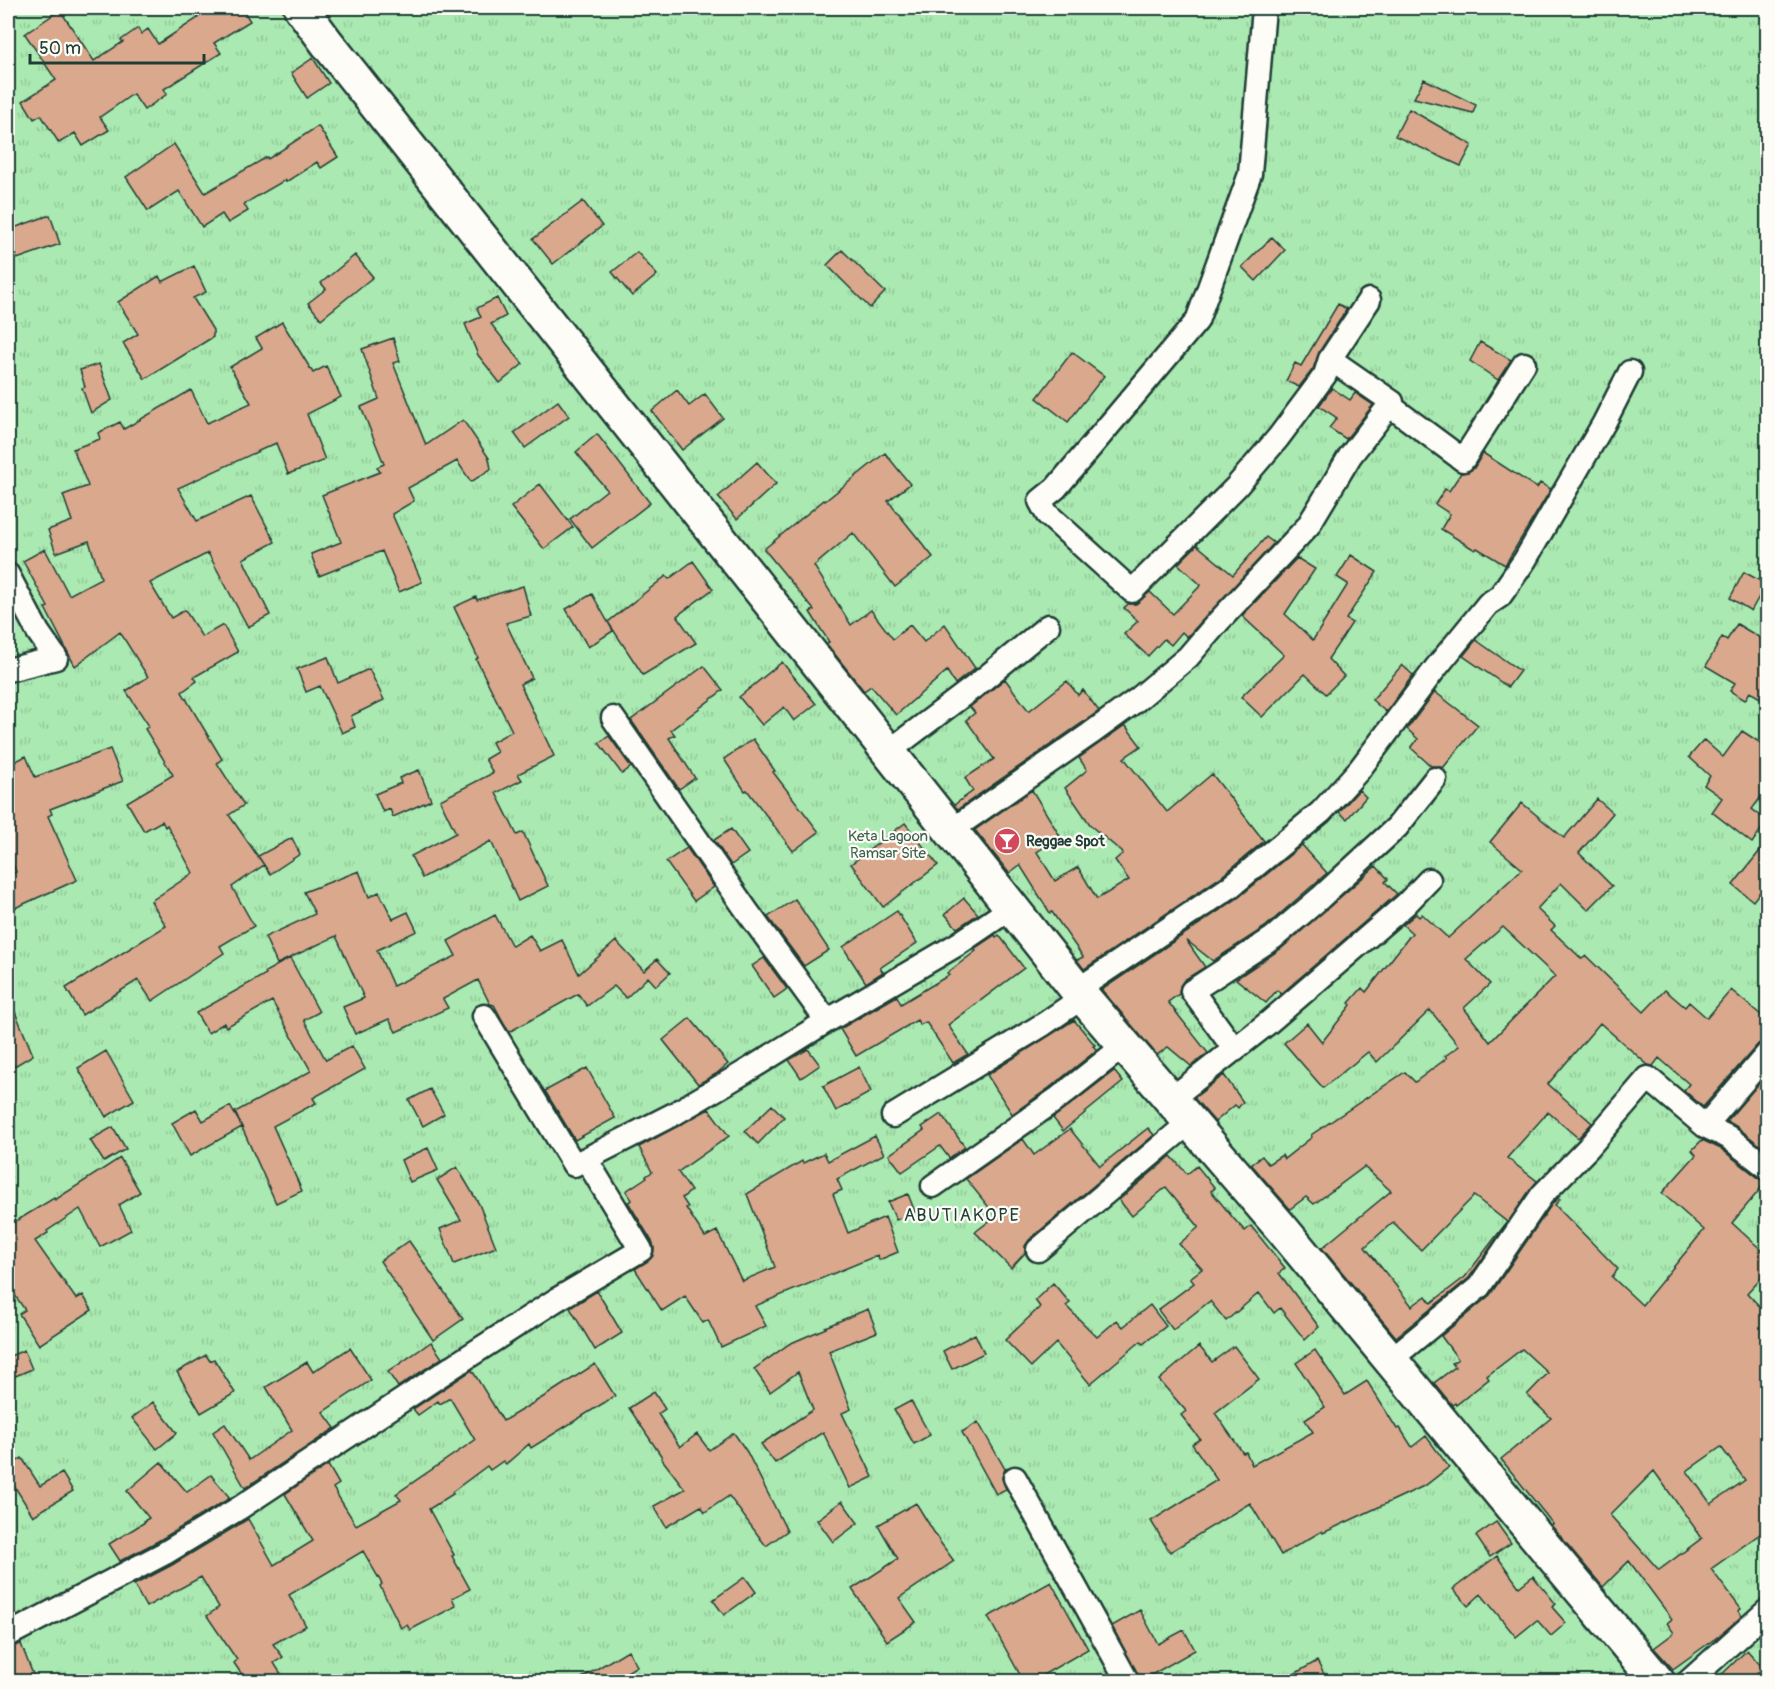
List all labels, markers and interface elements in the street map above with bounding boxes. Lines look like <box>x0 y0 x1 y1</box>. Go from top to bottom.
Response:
scale bar <box>30 27 204 65</box>
text: 50 m <box>39 37 81 60</box>
bar icon: Reggae Spot <box>992 826 1022 856</box>
park label: Keta Lagoon Ramsar Site <box>848 827 928 863</box>
place label: Reggae Spot <box>1026 832 1106 851</box>
district label: ABUTIAKOPE <box>904 1204 1020 1227</box>

